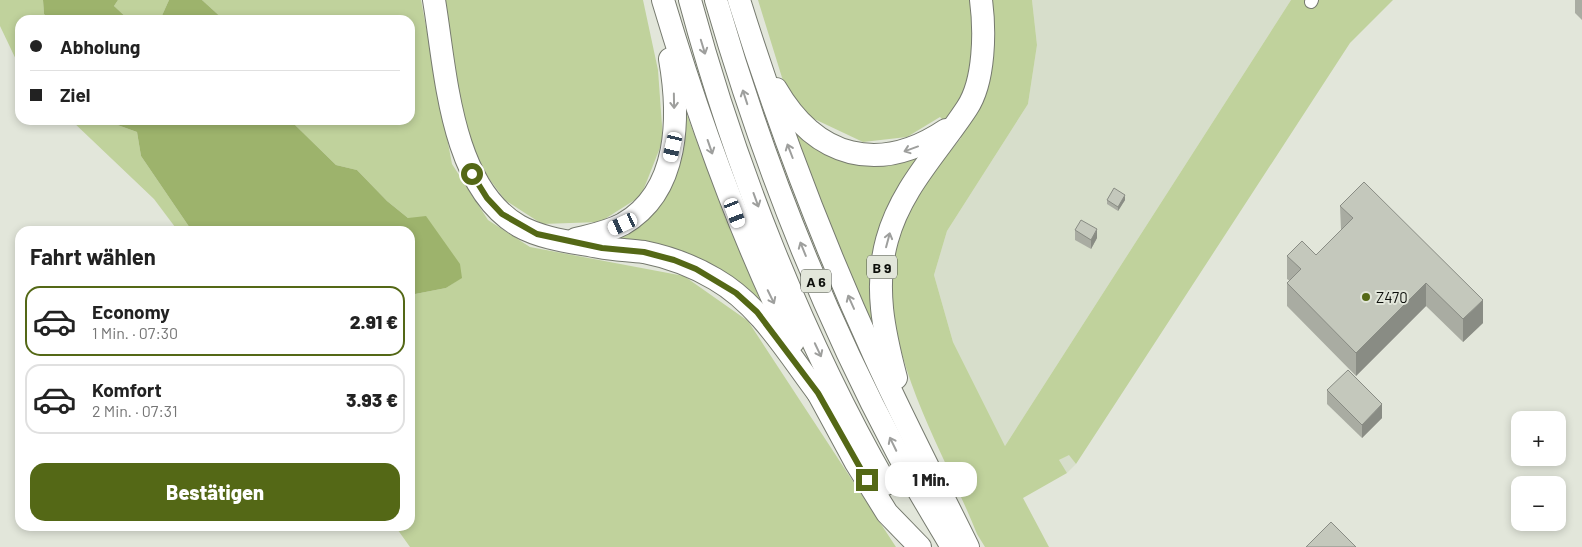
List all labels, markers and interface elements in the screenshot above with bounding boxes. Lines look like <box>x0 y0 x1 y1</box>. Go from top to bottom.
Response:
text: Abholung <box>60 35 140 58</box>
one-way arrow <box>698 39 708 55</box>
text: Ziel <box>60 83 90 106</box>
one-way arrow <box>740 89 750 105</box>
one-way arrow <box>670 93 679 109</box>
car <box>662 131 683 163</box>
one-way arrow <box>706 139 716 155</box>
one-way arrow <box>785 144 794 159</box>
one-way arrow <box>904 145 919 154</box>
route start <box>461 163 483 185</box>
one-way arrow <box>752 192 761 208</box>
car <box>722 196 747 230</box>
car <box>606 211 639 237</box>
one-way arrow <box>884 233 893 249</box>
one-way arrow <box>798 242 807 257</box>
text: Fahrt wählen <box>30 243 156 269</box>
road number: B 9 <box>867 256 897 278</box>
road number: A 6 <box>801 270 831 292</box>
place label: Z470 <box>1376 288 1408 306</box>
one-way arrow <box>766 290 776 305</box>
marker: Z470 <box>1360 291 1372 303</box>
one-way arrow <box>845 295 855 310</box>
icon: car <box>32 299 77 344</box>
text: Economy <box>92 300 170 323</box>
text: 2.91 € <box>350 310 398 333</box>
text: 1 Min. · 07:30 <box>92 323 178 342</box>
one-way arrow <box>814 342 824 357</box>
icon: car <box>32 377 77 422</box>
text: Komfort <box>92 378 162 401</box>
text: 3.93 € <box>346 388 398 411</box>
text: 2 Min. · 07:31 <box>92 401 178 420</box>
map controls <box>1511 411 1566 531</box>
button: + <box>1511 411 1566 466</box>
one-way arrow <box>888 437 897 452</box>
callout: 1 Min. <box>884 462 977 498</box>
button: Bestätigen <box>30 463 400 521</box>
route end <box>856 469 878 491</box>
text: 1 Min. <box>912 470 950 489</box>
button: − <box>1511 476 1566 531</box>

